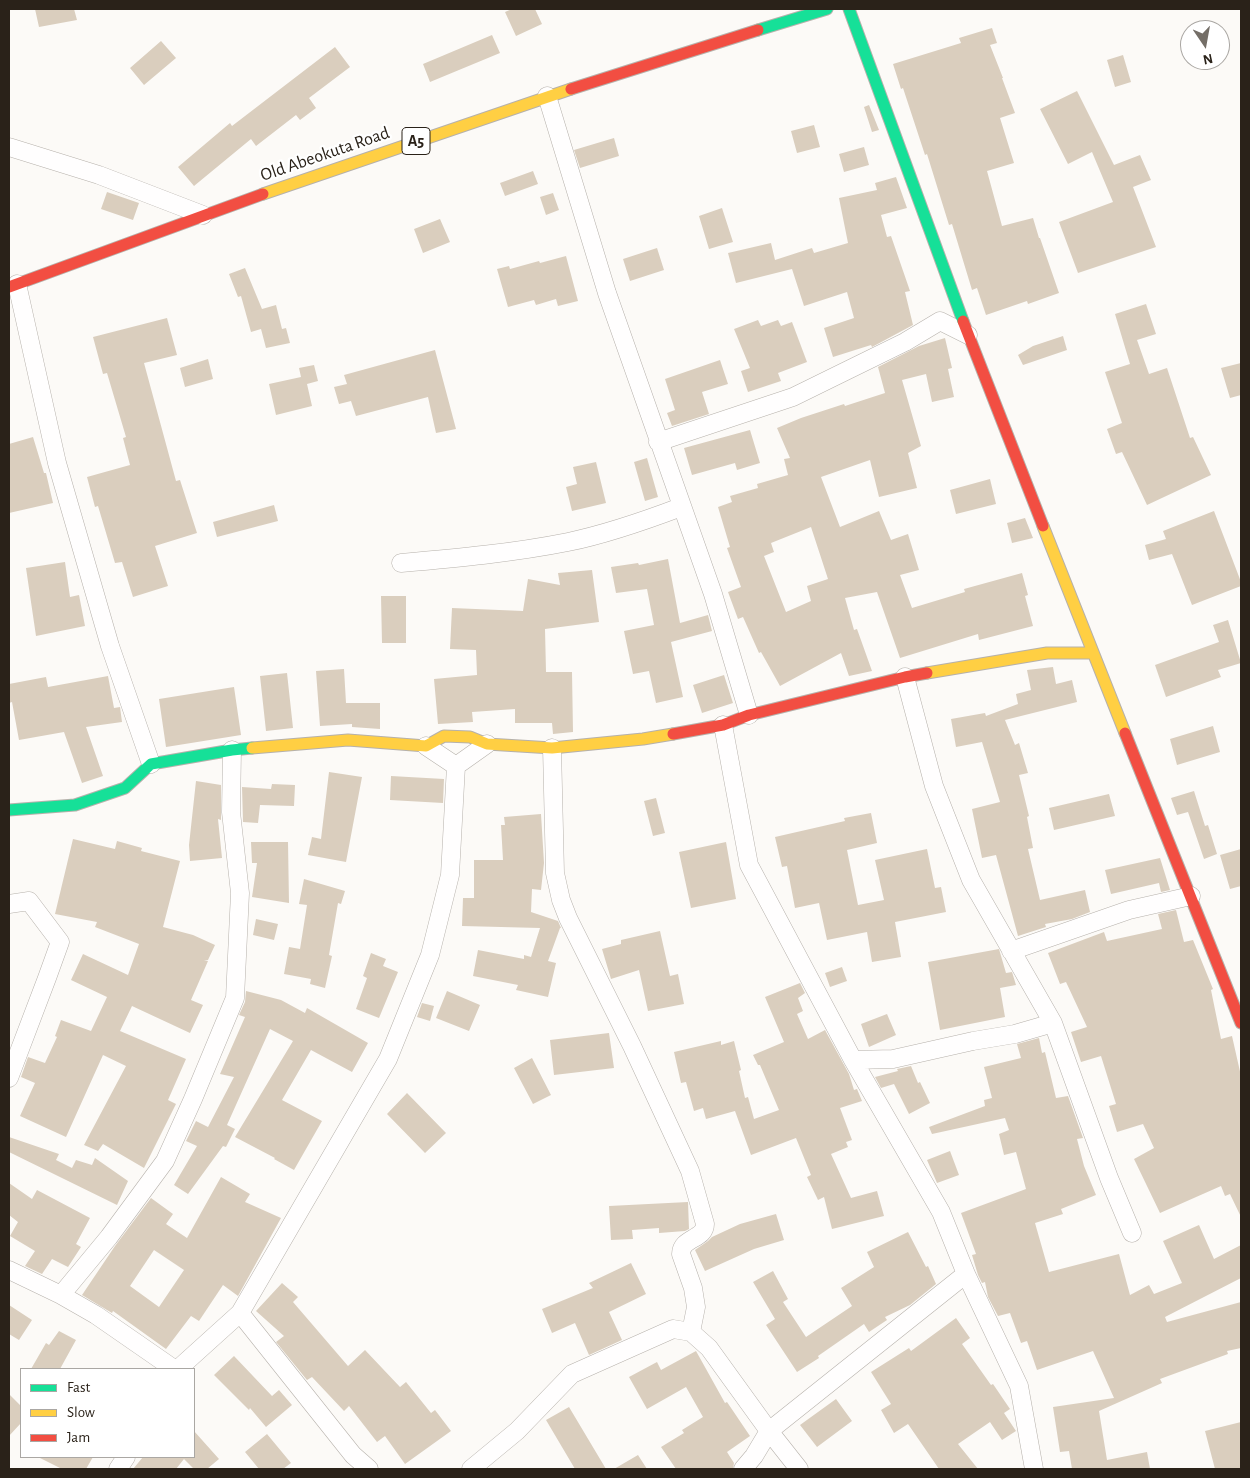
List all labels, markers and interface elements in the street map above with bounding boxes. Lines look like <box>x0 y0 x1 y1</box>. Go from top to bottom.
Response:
north arrow <box>1180 20 1230 70</box>
text: N <box>1202 51 1214 67</box>
street label: Old Abeokuta Road <box>258 122 392 186</box>
road number: A5 <box>402 128 430 154</box>
legend <box>20 1368 195 1458</box>
text: Fast <box>67 1380 90 1395</box>
text: Slow <box>67 1405 95 1420</box>
text: Jam <box>67 1430 90 1445</box>

